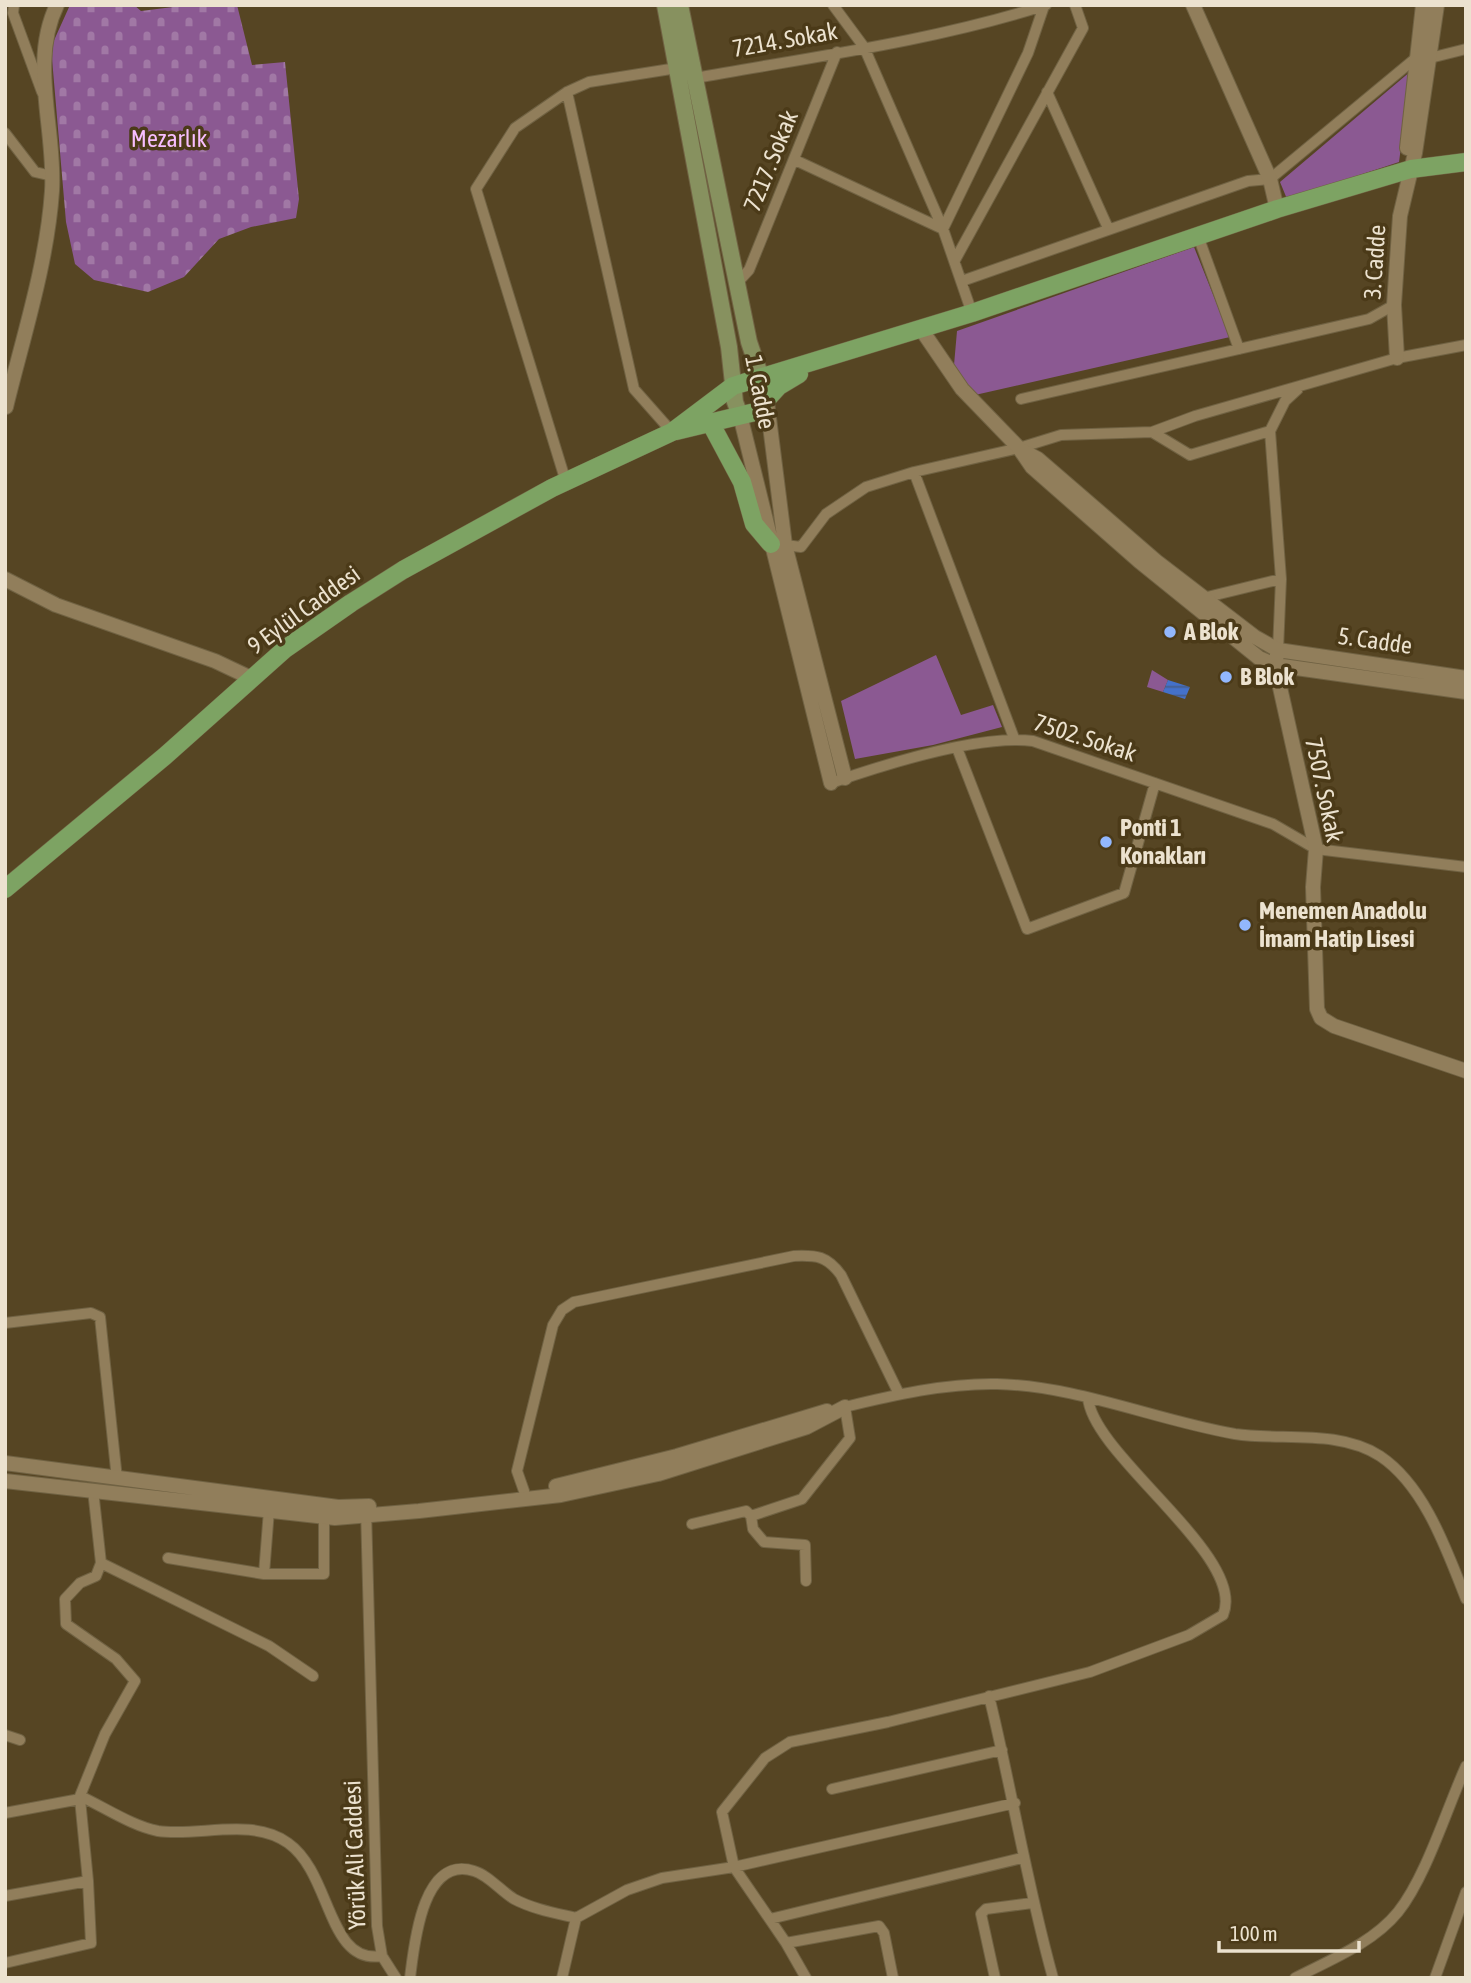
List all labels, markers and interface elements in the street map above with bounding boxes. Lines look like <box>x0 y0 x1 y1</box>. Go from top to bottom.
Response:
street label: 7214. Sokak <box>730 17 840 62</box>
street label: 7217. Sokak <box>738 106 803 215</box>
park label: Mezarlık <box>131 125 208 152</box>
street label: 3. Cadde <box>1358 224 1391 300</box>
street label: 1. Cadde <box>740 353 781 431</box>
street label: 9 Eylül Caddesi <box>242 560 365 659</box>
place label: A Blok <box>1183 618 1239 645</box>
street label: 5. Cadde <box>1336 622 1414 659</box>
marker: A Blok <box>1162 624 1178 640</box>
place label: B Blok <box>1240 663 1294 690</box>
marker: B Blok <box>1218 669 1234 685</box>
street label: 7502. Sokak <box>1030 708 1140 767</box>
street label: 7507. Sokak <box>1300 735 1349 845</box>
place label: Ponti 1 Konakları <box>1120 814 1206 869</box>
marker: Ponti 1 Konakları <box>1098 834 1114 850</box>
place label: Menemen Anadolu İmam Hatip Lisesi <box>1259 897 1427 952</box>
marker: Menemen Anadolu İmam Hatip Lisesi <box>1237 917 1253 933</box>
street label: Yörük Ali Caddesi <box>338 1780 371 1930</box>
scale bar <box>1219 1910 1359 1954</box>
text: 100 m <box>1230 1921 1278 1945</box>

